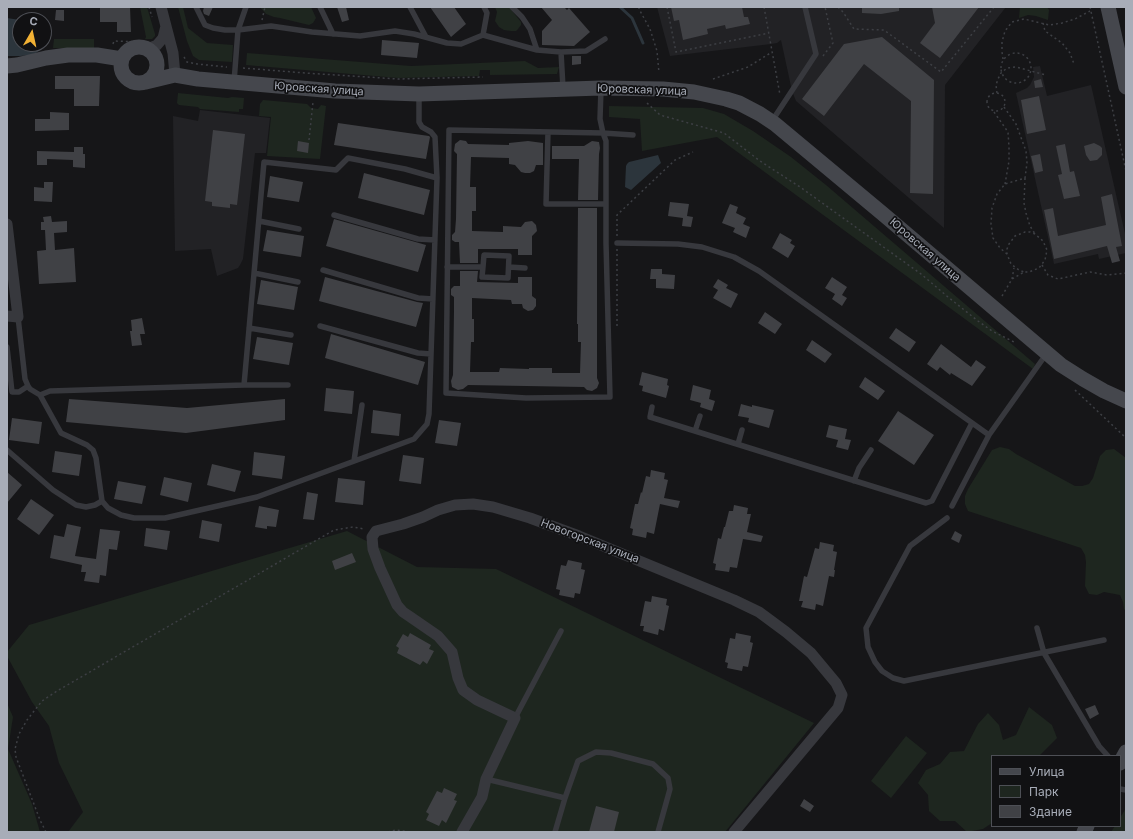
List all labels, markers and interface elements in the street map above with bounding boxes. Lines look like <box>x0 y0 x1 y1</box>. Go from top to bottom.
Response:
north arrow <box>12 12 52 52</box>
text: С <box>29 14 39 29</box>
street label: Юровская улица <box>274 79 364 99</box>
street label: Юровская улица <box>597 82 687 98</box>
street label: Юровская улица <box>887 216 963 284</box>
street label: Новогорская улица <box>539 516 641 566</box>
legend <box>991 755 1121 827</box>
text: Улица <box>1029 764 1064 779</box>
text: Парк <box>1029 784 1059 799</box>
text: Здание <box>1029 804 1072 819</box>

